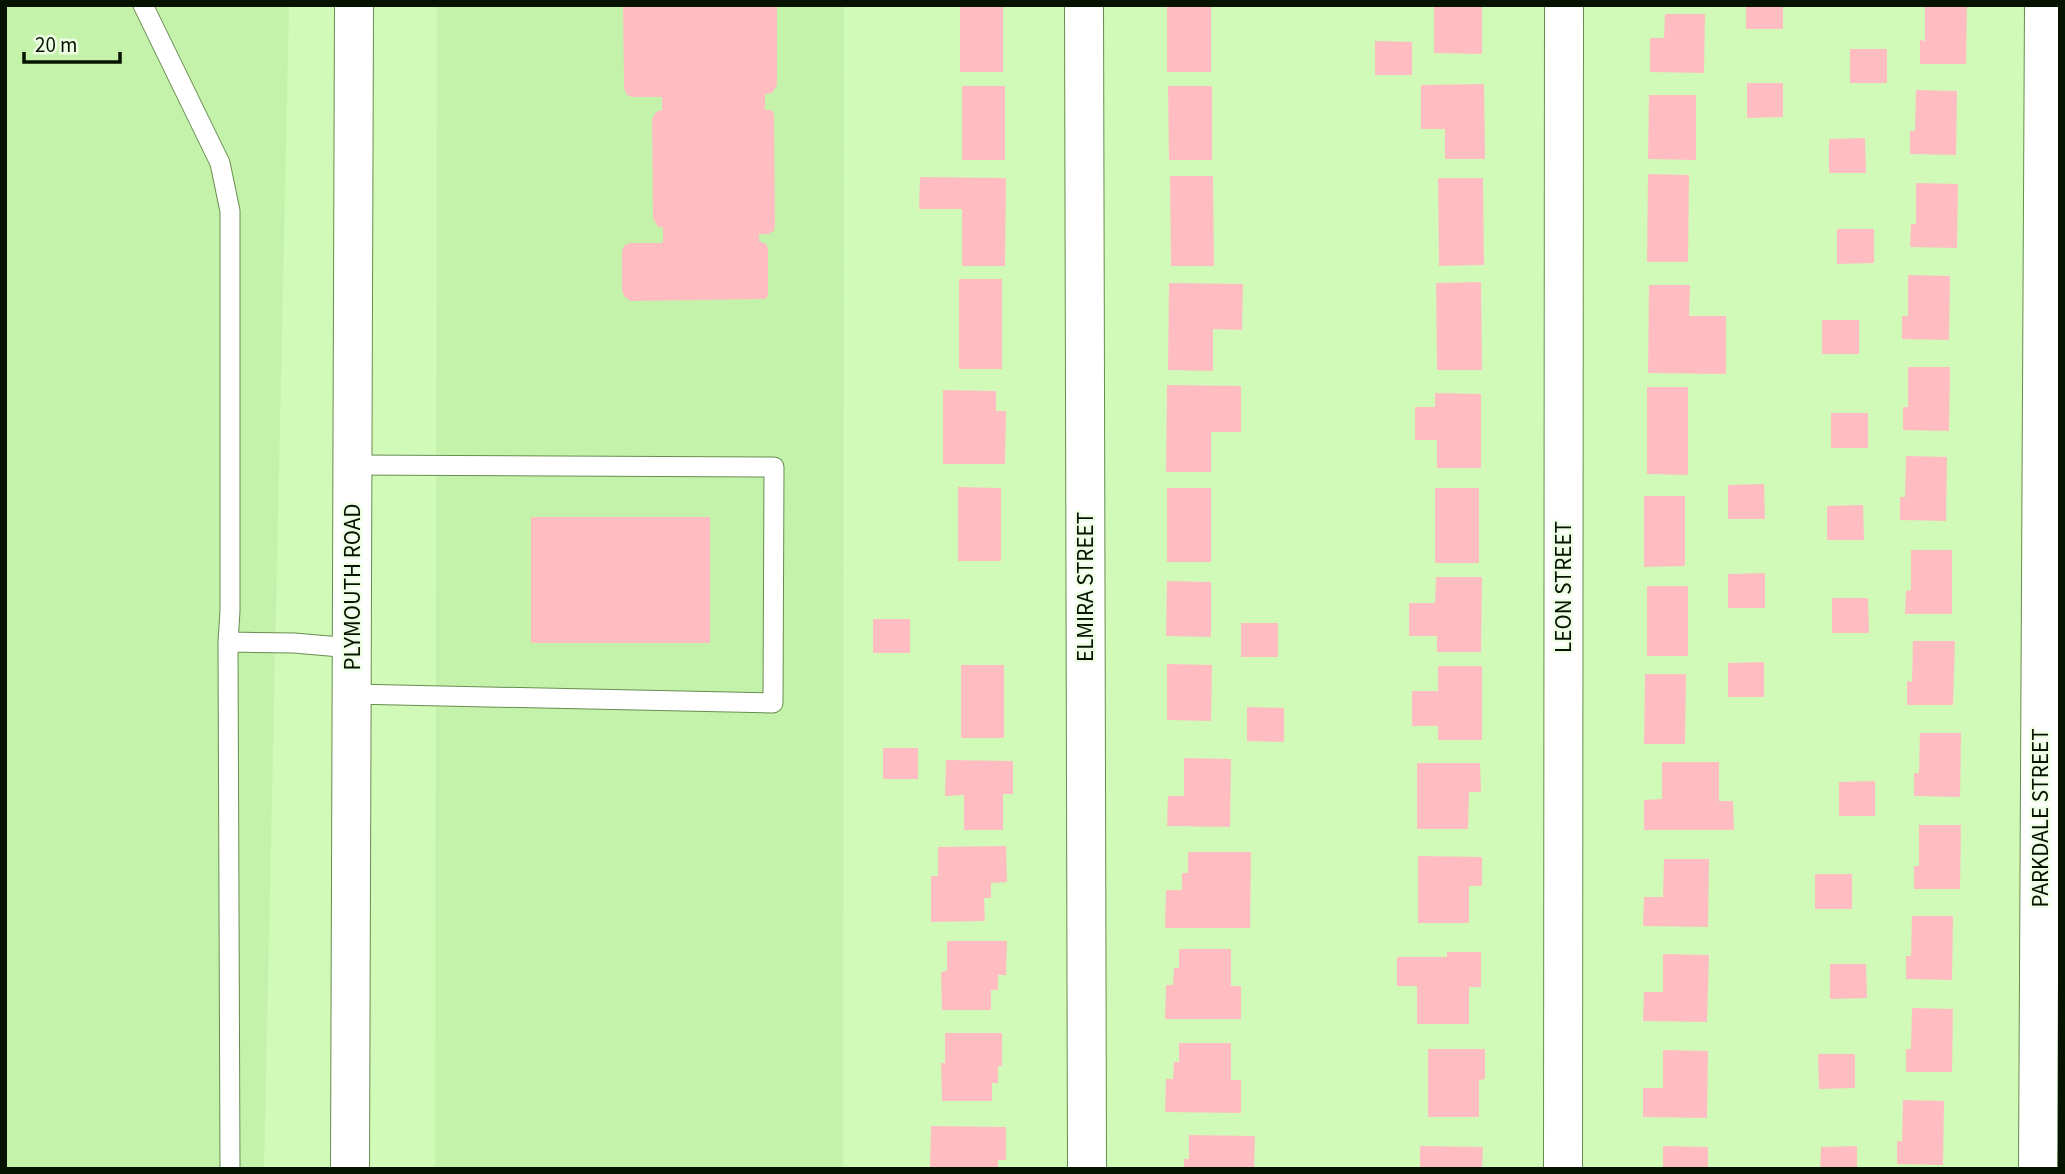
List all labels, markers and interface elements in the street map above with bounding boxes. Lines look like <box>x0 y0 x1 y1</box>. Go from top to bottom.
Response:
scale bar <box>24 21 121 65</box>
text: 20 m <box>35 30 77 60</box>
street label: PLYMOUTH ROAD <box>336 504 369 670</box>
street label: ELMIRA STREET <box>1069 512 1102 662</box>
street label: LEON STREET <box>1547 521 1580 653</box>
street label: PARKDALE STREET <box>2024 729 2057 907</box>

